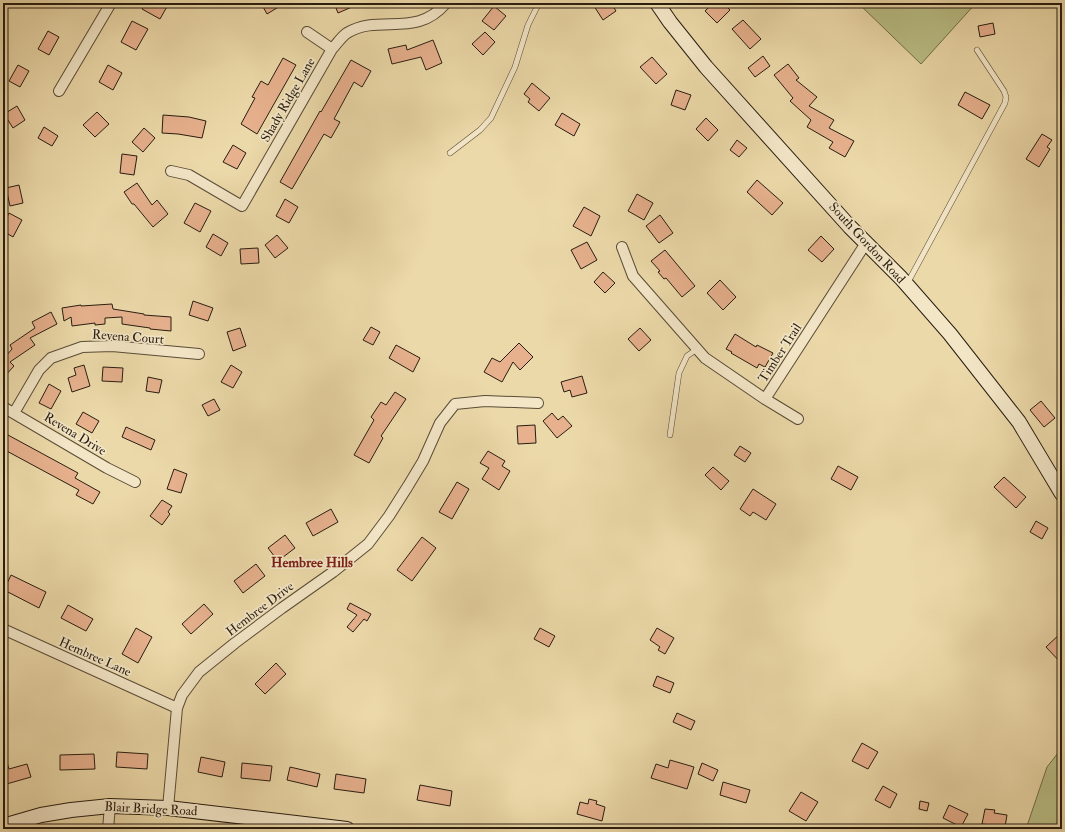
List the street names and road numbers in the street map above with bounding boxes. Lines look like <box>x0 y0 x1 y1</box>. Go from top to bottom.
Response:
street label: Shady Ridge Lane <box>257 54 320 146</box>
street label: South Gordon Road <box>825 199 909 287</box>
street label: Timber Trail <box>755 320 805 386</box>
street label: Revena Court <box>92 327 164 347</box>
street label: Revena Drive <box>41 409 110 459</box>
street label: Hembree Drive <box>223 578 297 640</box>
street label: Hembree Lane <box>56 634 134 680</box>
street label: Blair Bridge Road <box>104 799 198 819</box>

